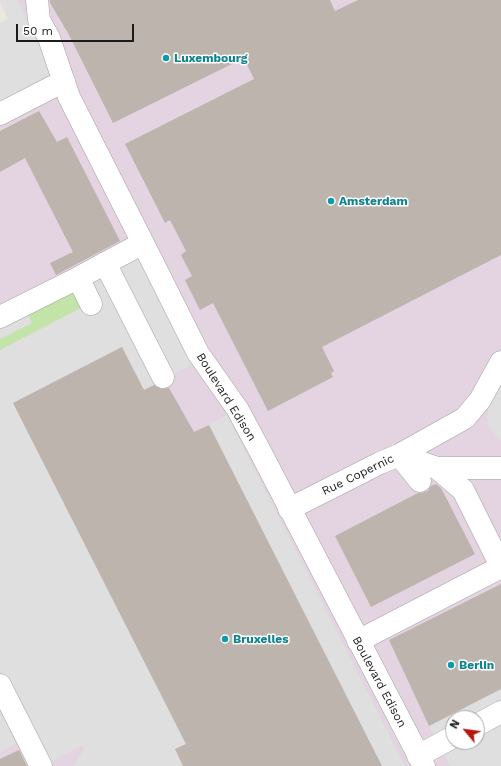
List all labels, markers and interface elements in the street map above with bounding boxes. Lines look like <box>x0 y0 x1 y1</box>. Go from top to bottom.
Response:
scale bar <box>18 16 136 42</box>
text: 50 m <box>23 24 53 38</box>
place label: Luxembourg <box>174 51 247 65</box>
marker: Luxembourg <box>161 53 171 63</box>
place label: Amsterdam <box>339 194 408 208</box>
marker: Amsterdam <box>326 196 336 206</box>
street label: Boulevard Edison <box>193 350 259 444</box>
street label: Rue Copernic <box>320 451 396 499</box>
place label: Bruxelles <box>233 632 289 646</box>
marker: Bruxelles <box>220 634 230 644</box>
street label: Boulevard Edison <box>349 634 409 730</box>
place label: Berlin <box>459 658 494 672</box>
marker: Berlin <box>446 660 456 670</box>
north arrow <box>445 710 485 750</box>
text: N <box>447 718 463 731</box>

